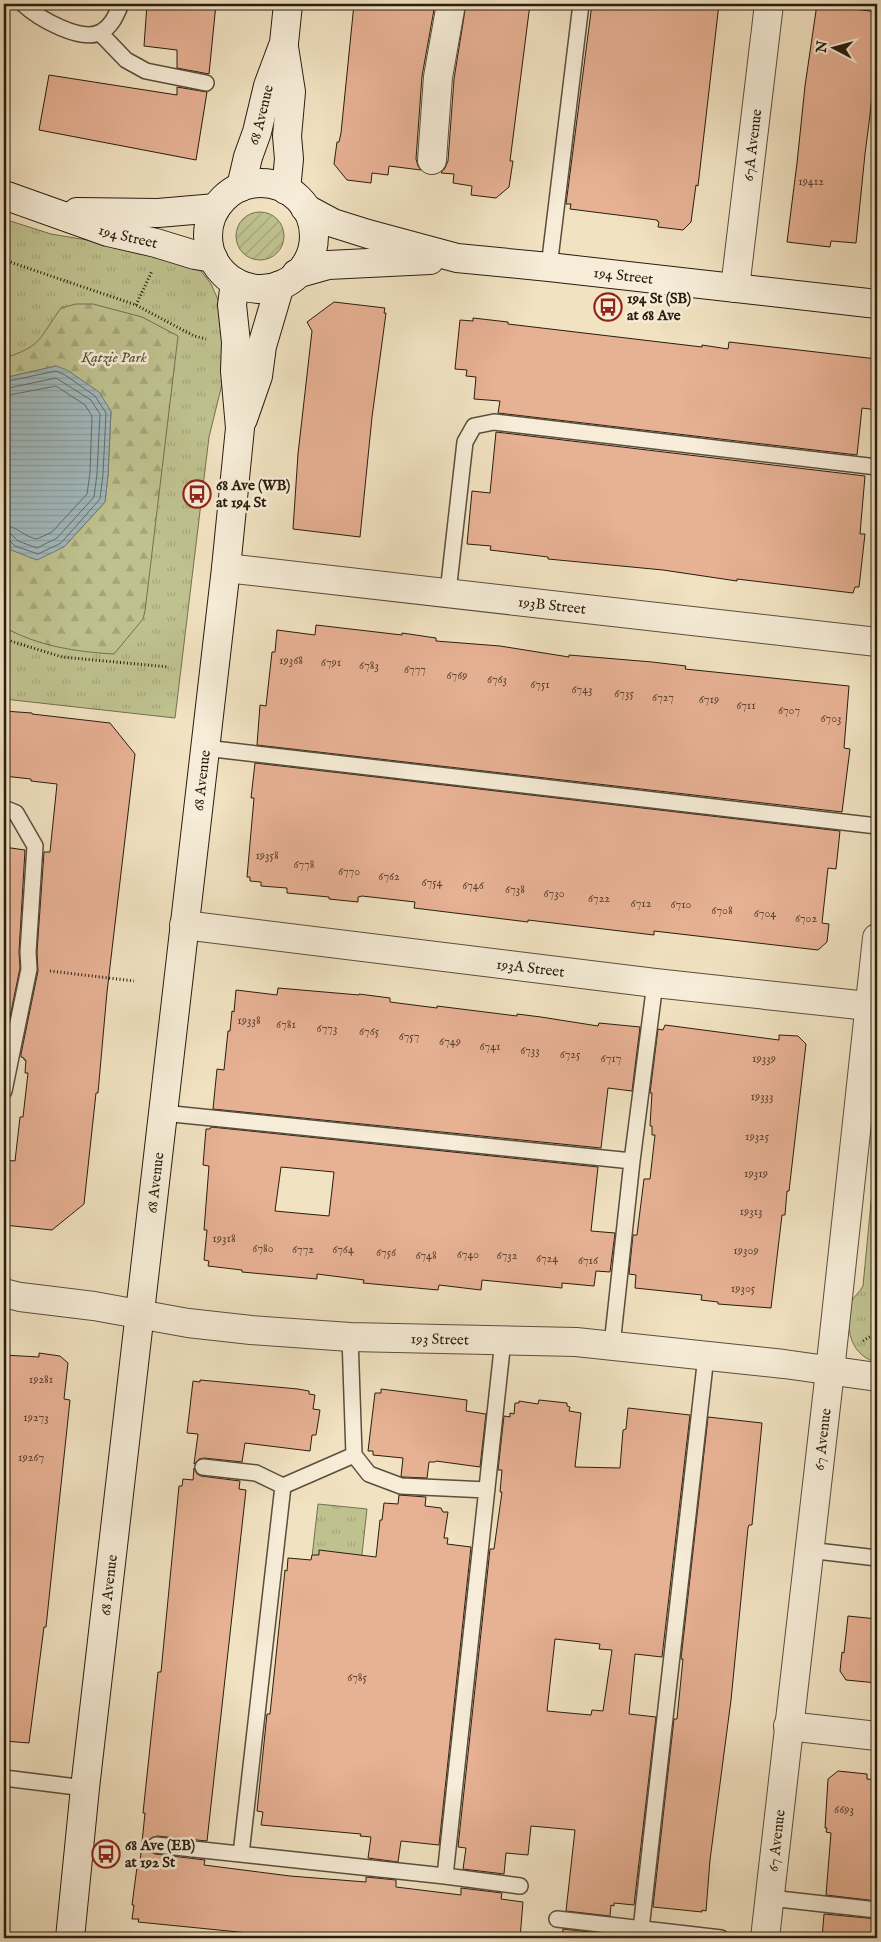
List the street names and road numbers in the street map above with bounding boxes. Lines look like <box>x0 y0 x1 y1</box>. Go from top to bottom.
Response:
street label: 68 Avenue <box>244 83 278 148</box>
street label: 67A Avenue <box>738 108 766 182</box>
street label: 194 Street <box>96 220 159 253</box>
street label: 194 Street <box>593 263 654 288</box>
street label: 193B Street <box>517 592 587 618</box>
street label: 68 Avenue <box>188 749 214 812</box>
street label: 193A Street <box>495 954 566 981</box>
street label: 68 Avenue <box>142 1151 168 1214</box>
street label: 193 Street <box>410 1329 469 1349</box>
street label: 67 Avenue <box>809 1407 835 1471</box>
street label: 68 Avenue <box>95 1553 121 1617</box>
street label: 67 Avenue <box>763 1808 789 1873</box>

